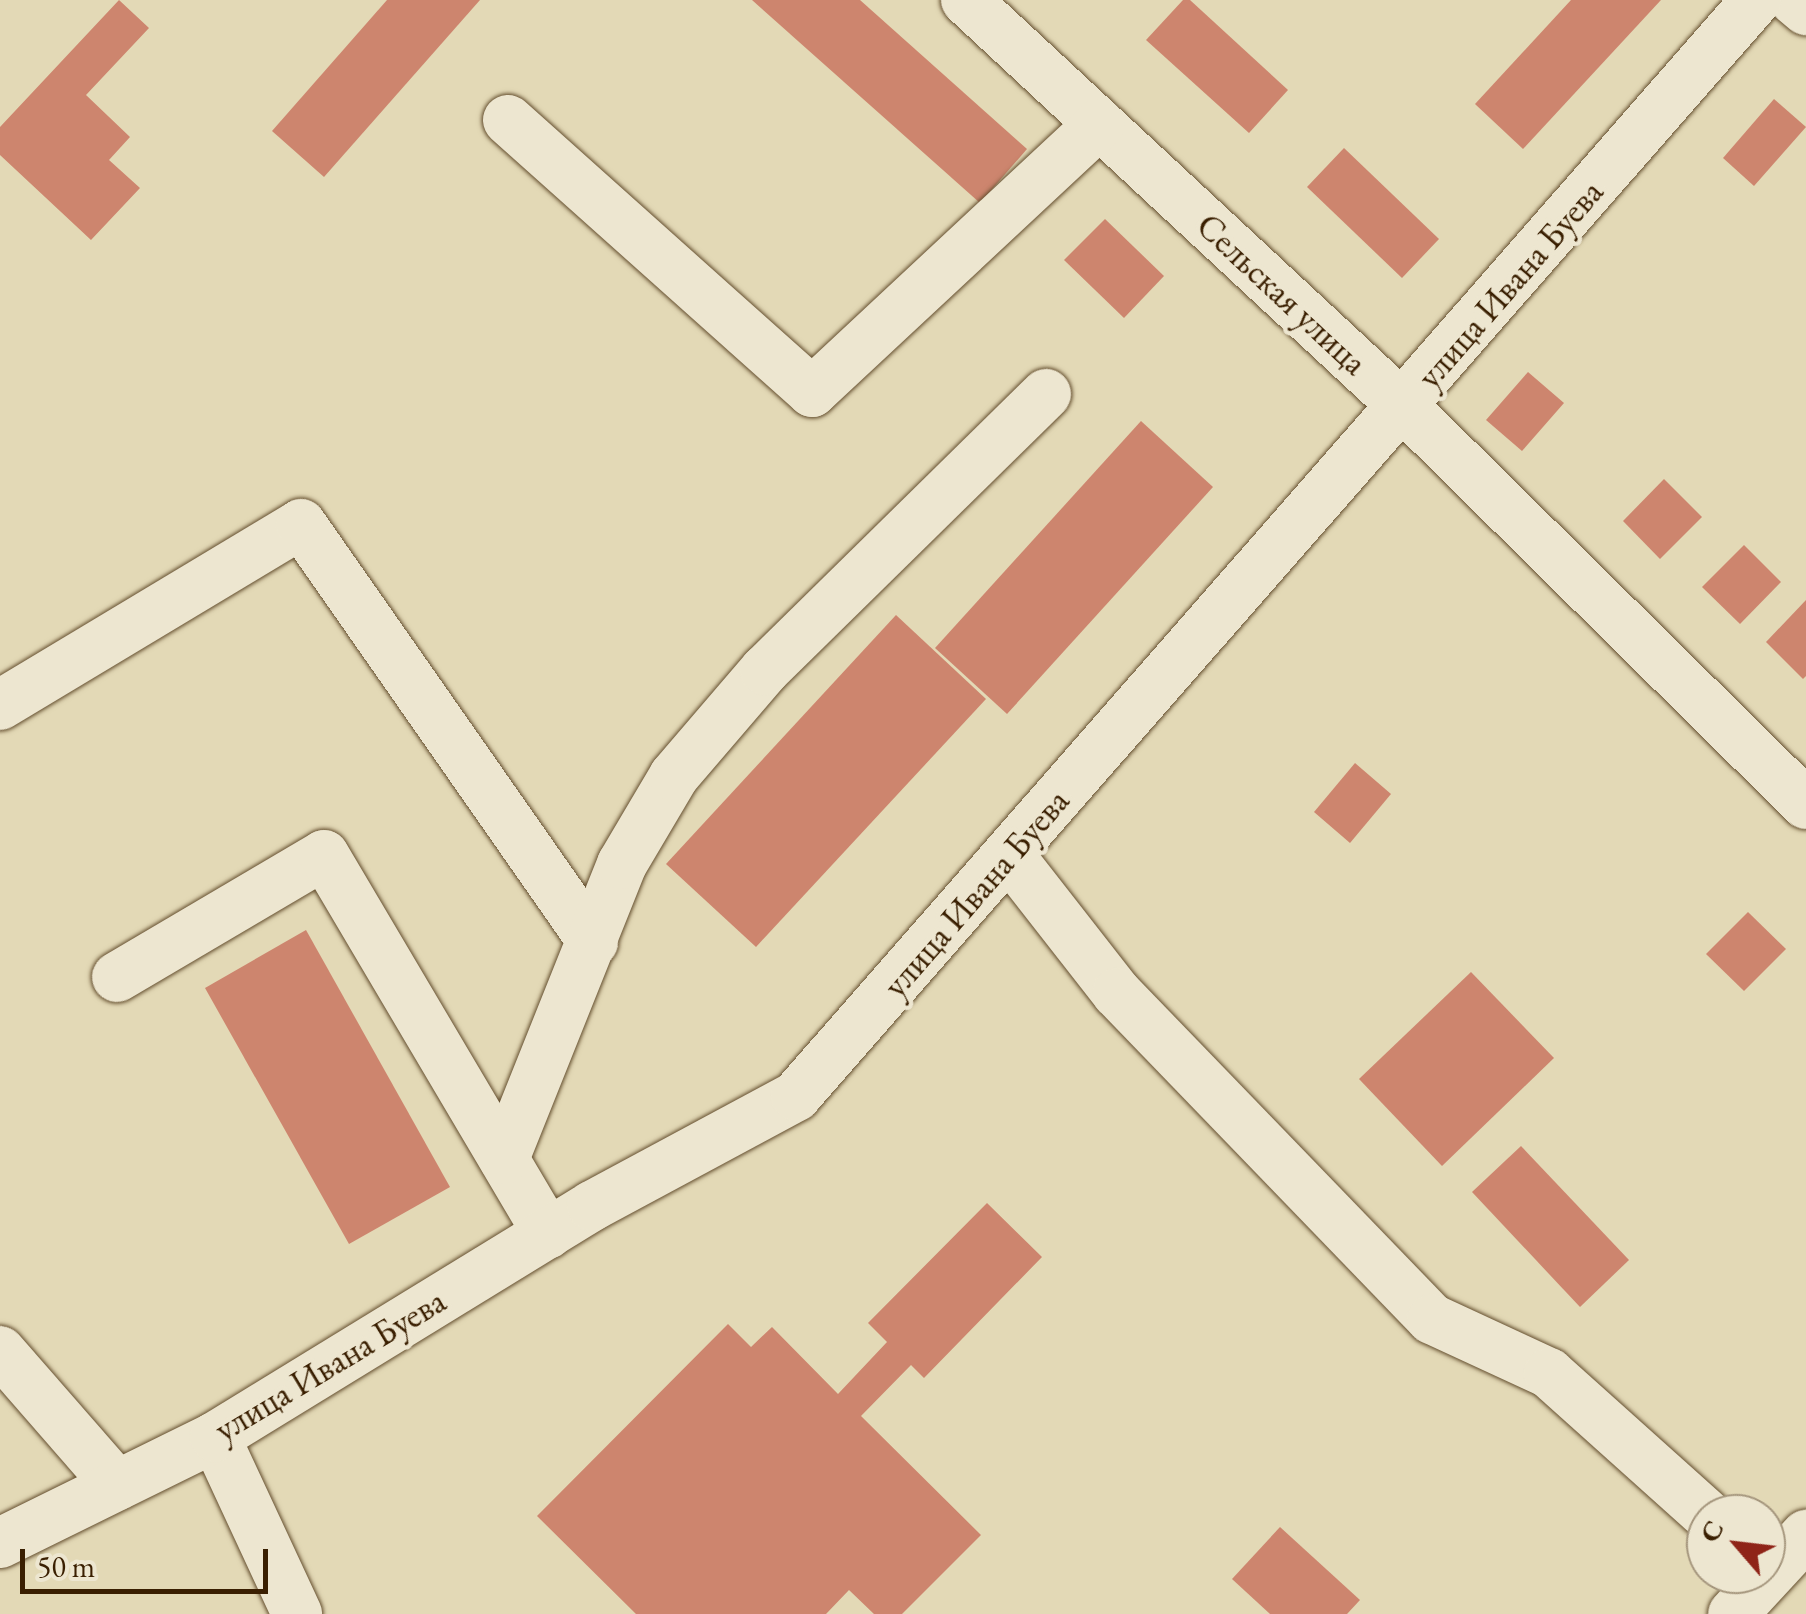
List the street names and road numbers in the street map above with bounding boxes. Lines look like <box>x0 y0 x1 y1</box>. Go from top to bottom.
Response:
street label: улица Ивана Буева <box>1408 171 1612 397</box>
street label: Сельская улица <box>1188 204 1376 384</box>
street label: улица Ивана Буева <box>874 780 1078 1006</box>
street label: улица Ивана Буева <box>207 1279 453 1451</box>

